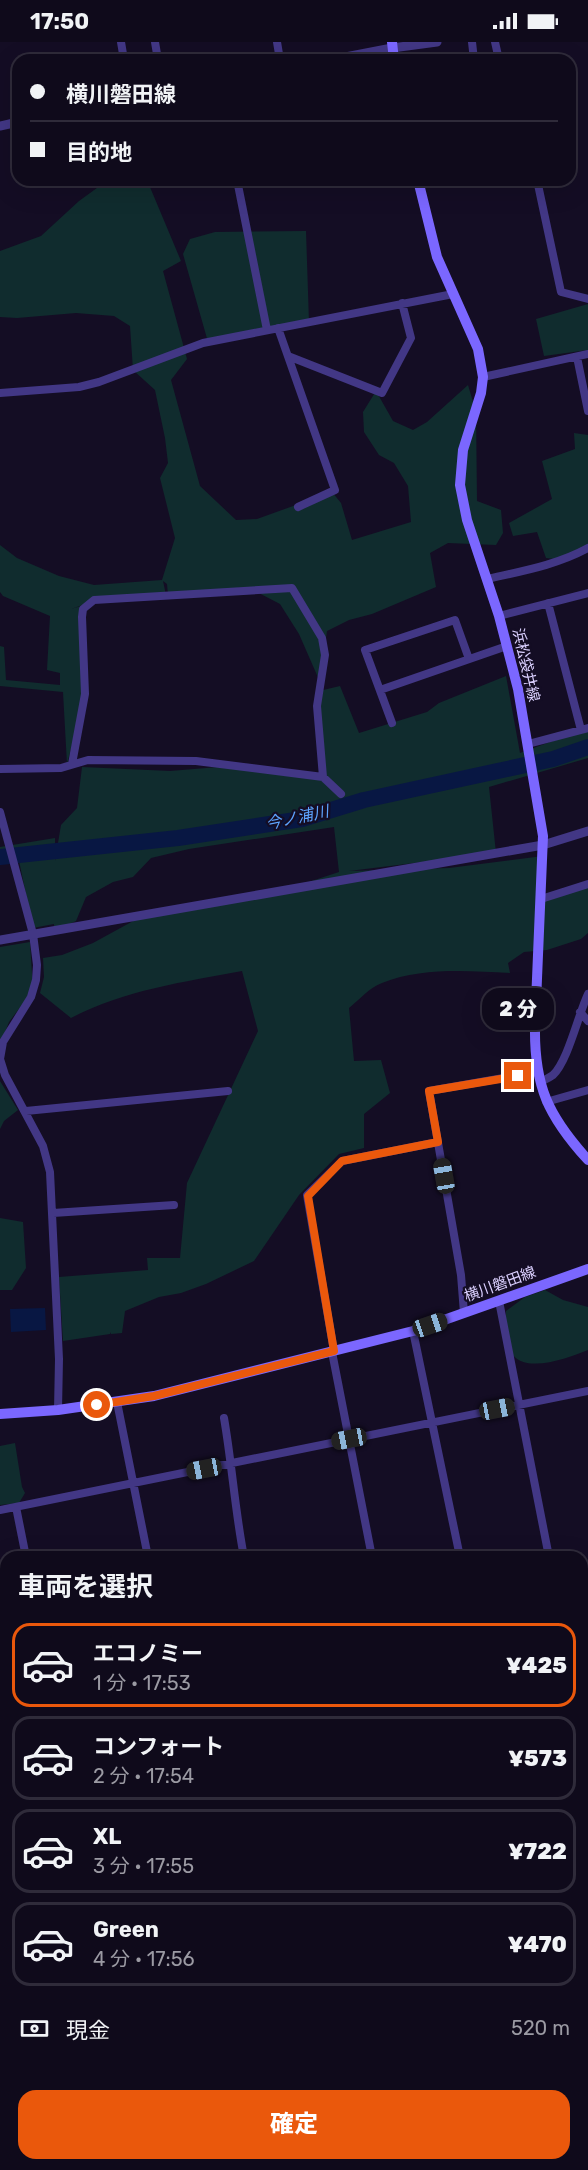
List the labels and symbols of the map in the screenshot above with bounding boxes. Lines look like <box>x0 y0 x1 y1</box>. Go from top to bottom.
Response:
street label: 浜松袋井線 <box>509 626 543 704</box>
water label: 今ノ浦川 <box>264 801 332 833</box>
callout: 2 分 <box>482 989 554 1031</box>
route end <box>504 1062 531 1089</box>
car <box>432 1157 456 1195</box>
street label: 横川磐田線 <box>462 1263 538 1305</box>
car <box>410 1311 450 1339</box>
route start <box>83 1391 110 1418</box>
car <box>478 1397 516 1421</box>
car <box>330 1427 368 1451</box>
car <box>185 1457 223 1481</box>

